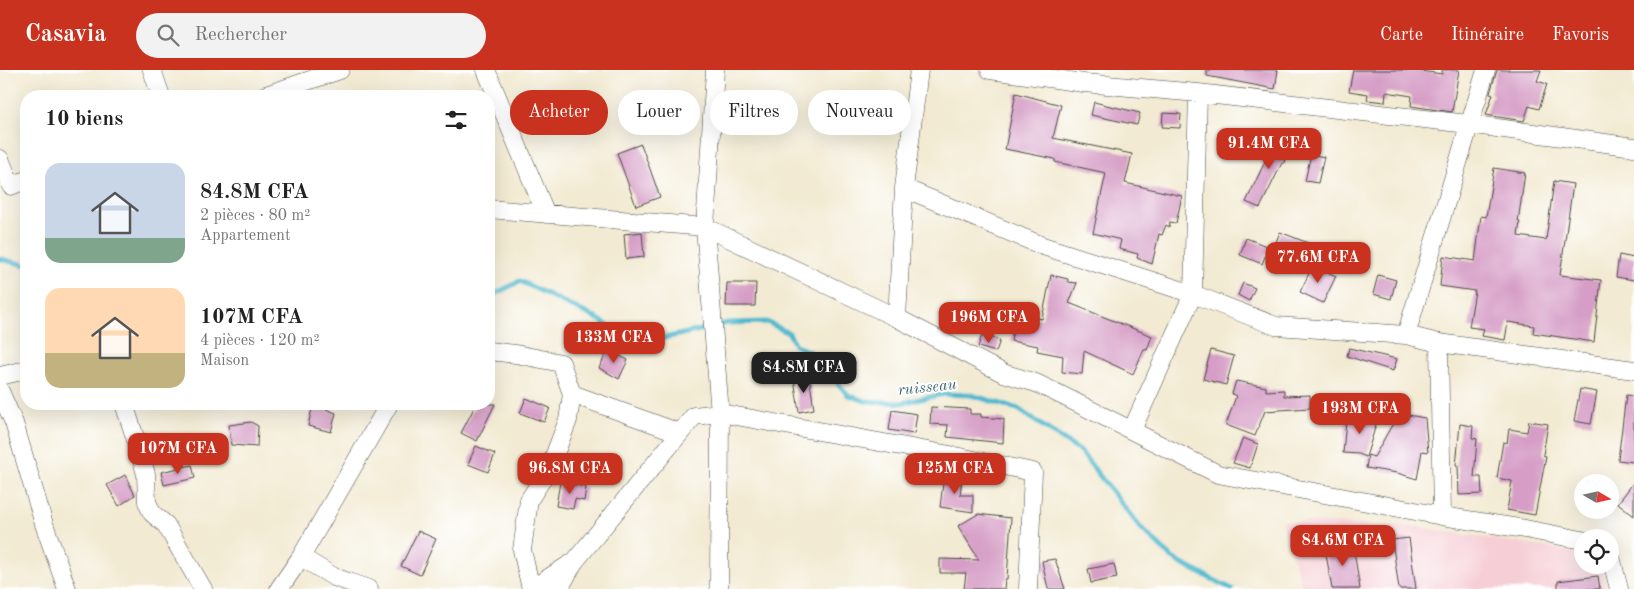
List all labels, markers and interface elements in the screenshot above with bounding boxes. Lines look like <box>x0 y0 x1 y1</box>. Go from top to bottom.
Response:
search box <box>136 13 486 58</box>
icon: search <box>154 21 182 49</box>
text: Casavia <box>25 23 106 47</box>
text: Rechercher <box>194 26 287 45</box>
text: Carte <box>1380 26 1423 44</box>
text: Itinéraire <box>1451 26 1524 44</box>
text: Favoris <box>1552 26 1609 44</box>
chip: Acheter <box>510 90 608 135</box>
chip: Louer <box>618 90 700 135</box>
chip: Filtres <box>710 90 798 135</box>
chip: Nouveau <box>808 90 911 135</box>
icon: filters <box>442 106 470 134</box>
text: 10 biens <box>45 109 123 130</box>
pin: 91.4M CFA <box>1212 128 1326 170</box>
text: 91.4M CFA <box>1228 136 1310 152</box>
text: 84.8M CFA <box>200 182 309 203</box>
icon: home <box>85 183 145 243</box>
text: 2 pièces · 80 m² <box>200 208 310 224</box>
text: Appartement <box>200 228 291 244</box>
pin: 77.6M CFA <box>1261 242 1375 284</box>
text: 77.6M CFA <box>1277 250 1359 266</box>
pin: 196M CFA <box>937 302 1041 344</box>
text: 107M CFA <box>200 307 303 328</box>
icon: home <box>85 308 145 368</box>
text: 196M CFA <box>950 310 1028 326</box>
pin: 133M CFA <box>562 322 666 364</box>
text: 133M CFA <box>575 330 653 346</box>
text: 4 pièces · 120 m² <box>200 333 320 349</box>
pin: 84.8M CFA <box>747 352 861 394</box>
text: Maison <box>200 353 249 369</box>
text: 84.8M CFA <box>763 360 845 376</box>
water label: ruisseau <box>897 377 957 399</box>
pin: 193M CFA <box>1308 392 1412 435</box>
text: 193M CFA <box>1321 401 1399 417</box>
pin: 107M CFA <box>126 432 230 475</box>
text: 107M CFA <box>139 441 217 457</box>
pin: 96.8M CFA <box>513 452 627 495</box>
pin: 125M CFA <box>903 452 1007 495</box>
text: 96.8M CFA <box>529 461 611 477</box>
text: 125M CFA <box>916 461 994 477</box>
north arrow <box>1574 474 1619 519</box>
map controls <box>1574 474 1619 574</box>
pin: 84.6M CFA <box>1286 524 1400 567</box>
button: locate <box>1574 529 1619 574</box>
text: 84.6M CFA <box>1302 533 1384 549</box>

